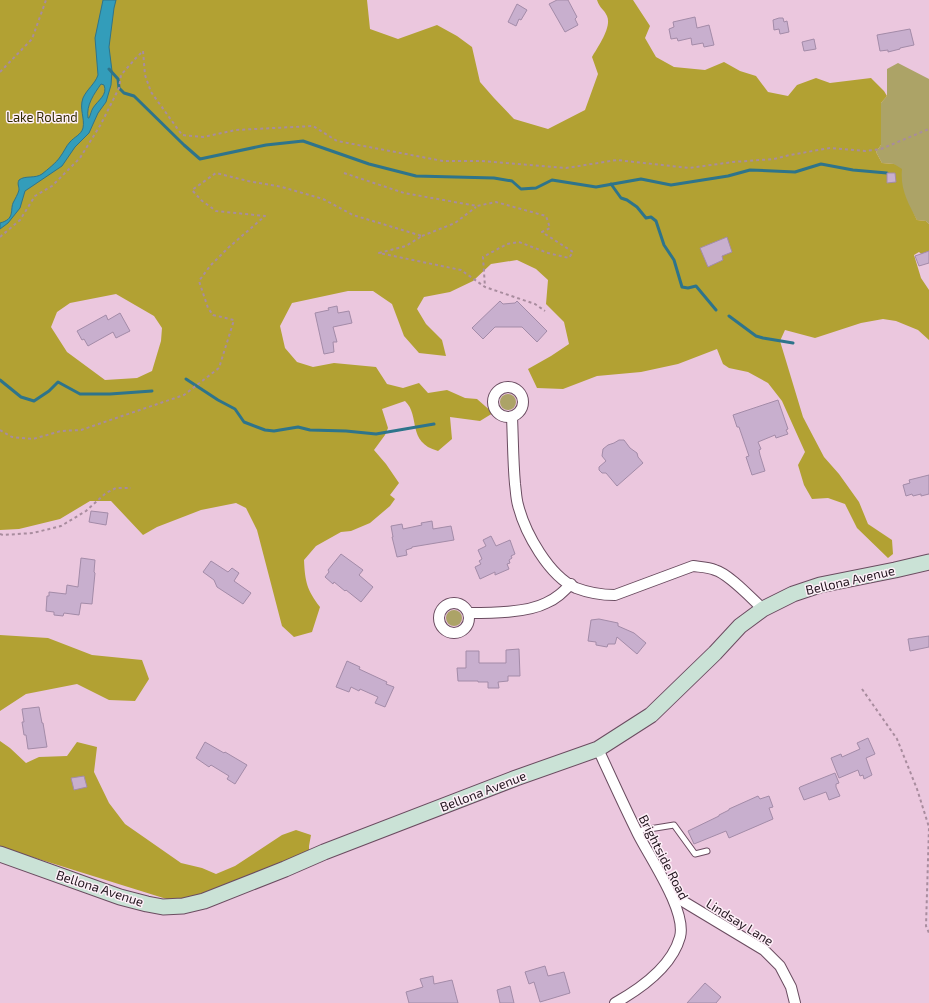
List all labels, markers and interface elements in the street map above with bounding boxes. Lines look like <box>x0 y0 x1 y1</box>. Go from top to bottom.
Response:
park label: Lake Roland <box>6 109 78 125</box>
street label: Bellona Avenue <box>804 562 896 598</box>
street label: Bellona Avenue <box>438 767 528 815</box>
street label: Brightside Road <box>636 812 692 902</box>
street label: Bellona Avenue <box>54 866 146 910</box>
street label: Lindsay Lane <box>703 895 777 949</box>

